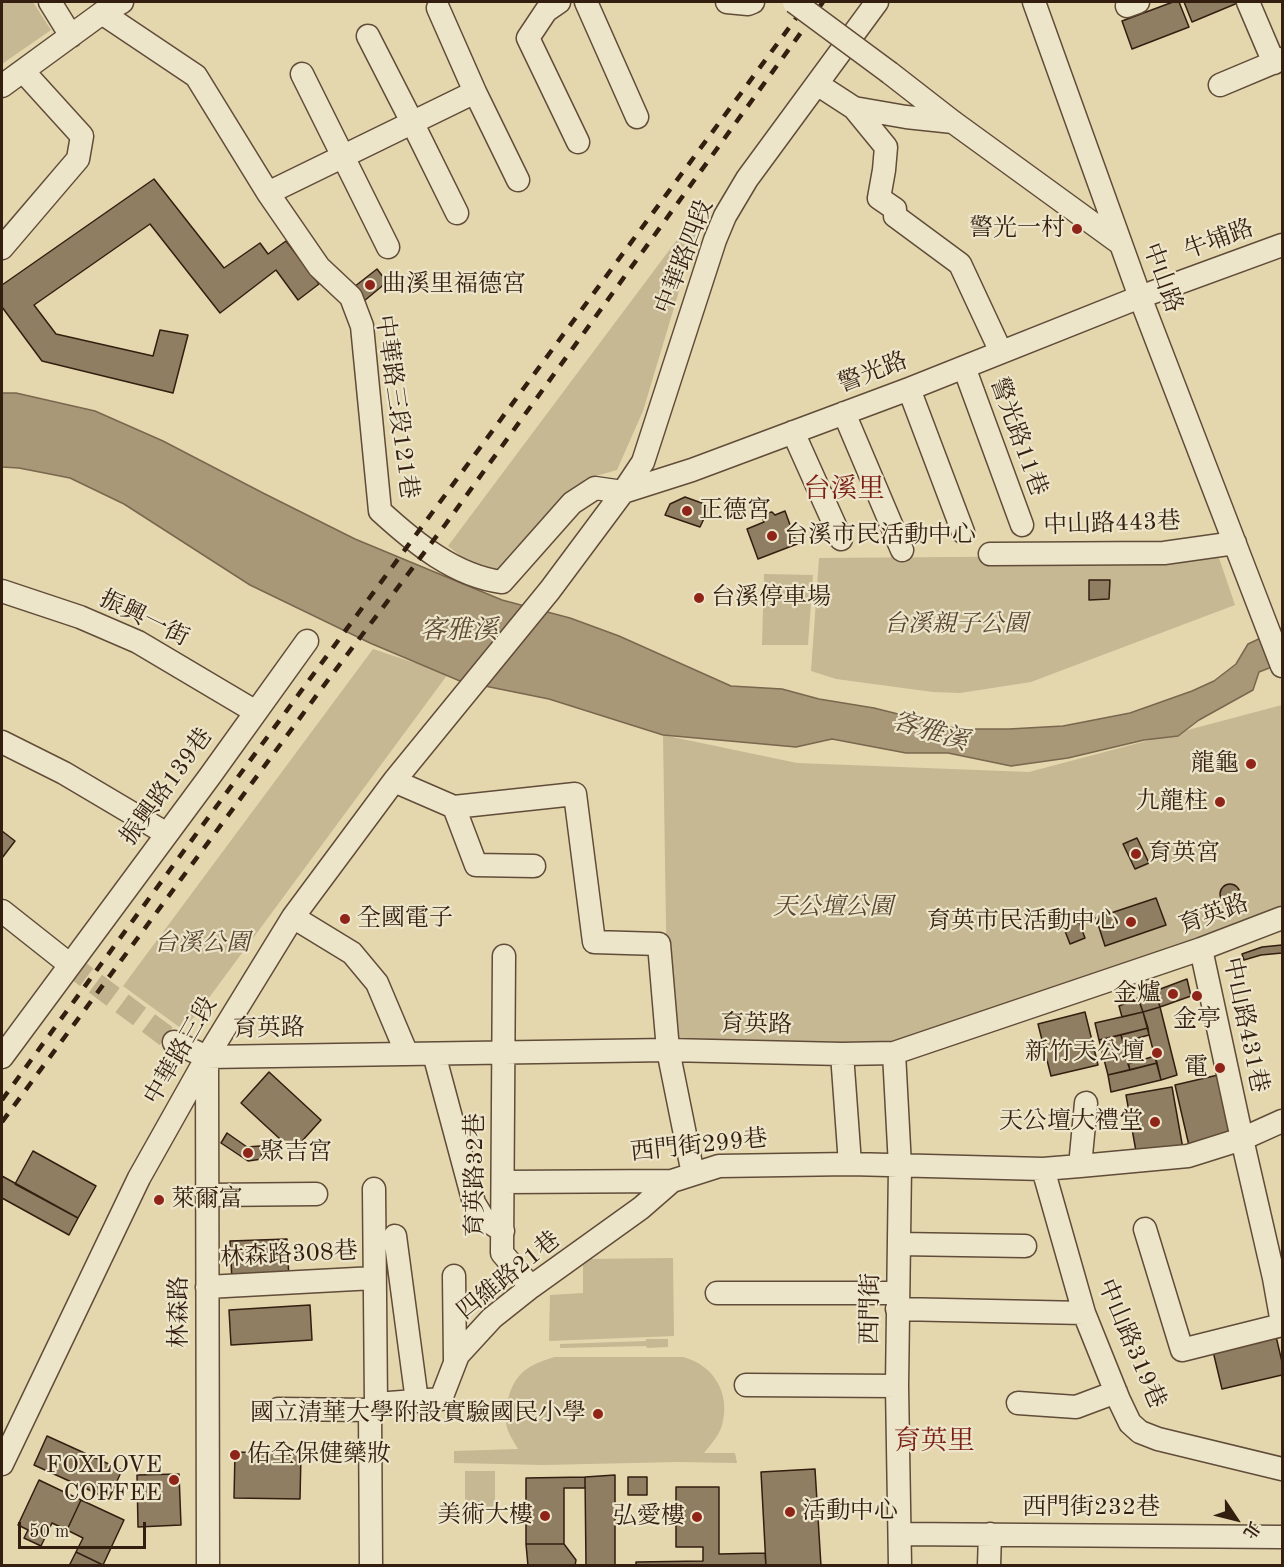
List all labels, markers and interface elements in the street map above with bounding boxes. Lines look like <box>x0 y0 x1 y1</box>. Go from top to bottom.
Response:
street label: 中華路四段 <box>650 196 720 318</box>
street label: 牛埔路 <box>1180 214 1258 266</box>
place label: 警光一村 <box>969 215 1065 243</box>
marker: 警光一村 <box>1070 222 1084 236</box>
street label: 中山路 <box>1136 239 1188 317</box>
place label: 曲溪里福德宮 <box>382 271 526 299</box>
marker: 曲溪里福德宮 <box>363 278 377 292</box>
street label: 中華路三段121巷 <box>369 313 423 501</box>
street label: 警光路 <box>834 347 912 399</box>
street label: 警光路11巷 <box>983 374 1053 500</box>
district label: 台溪里 <box>804 474 884 506</box>
place label: 正德宮 <box>699 497 771 525</box>
marker: 正德宮 <box>680 504 694 518</box>
street label: 中山路443巷 <box>1043 507 1181 541</box>
place label: 台溪市民活動中心 <box>784 522 976 550</box>
marker: 台溪市民活動中心 <box>765 529 779 543</box>
place label: 台溪停車場 <box>711 584 831 612</box>
street label: 振興一街 <box>95 585 193 653</box>
marker: 台溪停車場 <box>692 591 706 605</box>
park label: 台溪親子公園 <box>884 611 1028 639</box>
water label: 客雅溪 <box>420 615 498 647</box>
water label: 客雅溪 <box>888 706 972 758</box>
street label: 振興路139巷 <box>115 723 219 851</box>
place label: 龍龜 <box>1191 750 1239 778</box>
marker: 龍龜 <box>1244 757 1258 771</box>
place label: 九龍柱 <box>1136 788 1208 816</box>
marker: 九龍柱 <box>1213 795 1227 809</box>
place label: 育英宮 <box>1148 840 1220 868</box>
marker: 育英宮 <box>1129 847 1143 861</box>
street label: 育英路 <box>1175 889 1253 941</box>
park label: 天公壇公園 <box>773 894 893 922</box>
place label: 全國電子 <box>357 905 453 933</box>
place label: 育英市民活動中心 <box>927 908 1119 936</box>
marker: 全國電子 <box>338 912 352 926</box>
marker: 育英市民活動中心 <box>1124 915 1138 929</box>
park label: 台溪公園 <box>154 930 250 958</box>
street label: 中山路431巷 <box>1217 955 1273 1095</box>
place label: 金爐 <box>1113 980 1161 1008</box>
marker: 金爐 <box>1166 987 1180 1001</box>
marker: 金亭 <box>1190 989 1204 1003</box>
street label: 中華路三段 <box>139 992 223 1110</box>
place label: 金亭 <box>1173 1006 1221 1034</box>
street label: 育英路 <box>720 1010 792 1040</box>
street label: 育英路 <box>233 1014 305 1044</box>
place label: 新竹天公壇 <box>1025 1039 1145 1067</box>
marker: 新竹天公壇 <box>1150 1046 1164 1060</box>
place label: 電 <box>1184 1054 1208 1082</box>
marker: 電 <box>1213 1061 1227 1075</box>
place label: 天公壇大禮堂 <box>999 1108 1143 1136</box>
street label: 育英路32巷 <box>462 1113 490 1237</box>
marker: 天公壇大禮堂 <box>1148 1115 1162 1129</box>
street label: 西門街299巷 <box>629 1124 769 1168</box>
place label: 聚吉宮 <box>260 1139 332 1167</box>
marker: 聚吉宮 <box>241 1146 255 1160</box>
place label: 萊爾富 <box>171 1186 243 1214</box>
marker: 萊爾富 <box>152 1193 166 1207</box>
street label: 四維路21巷 <box>452 1226 566 1326</box>
street label: 林森路308巷 <box>219 1237 359 1273</box>
street label: 西門街 <box>856 1273 886 1345</box>
street label: 中山路319巷 <box>1091 1275 1171 1413</box>
street label: 林森路 <box>166 1276 194 1348</box>
place label: 國立清華大學附設實驗國民小學 <box>250 1400 586 1428</box>
marker: 國立清華大學附設實驗國民小學 <box>591 1407 605 1421</box>
district label: 育英里 <box>894 1426 974 1458</box>
place label: 佑全保健藥妝 <box>247 1441 391 1469</box>
marker: 佑全保健藥妝 <box>228 1448 242 1462</box>
place label: FOXLOVE COFFEE <box>46 1452 162 1508</box>
marker: FOXLOVE COFFEE <box>167 1473 181 1487</box>
north arrow <box>1206 1489 1266 1549</box>
street label: 西門街232巷 <box>1022 1494 1160 1522</box>
place label: 活動中心 <box>802 1498 898 1526</box>
place label: 美術大樓 <box>437 1502 533 1530</box>
place label: 弘愛樓 <box>613 1503 685 1531</box>
marker: 活動中心 <box>783 1505 797 1519</box>
marker: 美術大樓 <box>538 1509 552 1523</box>
scale bar <box>21 1510 148 1548</box>
marker: 弘愛樓 <box>690 1510 704 1524</box>
text: 北 <box>1240 1518 1262 1540</box>
text: 50 m <box>29 1523 69 1541</box>

